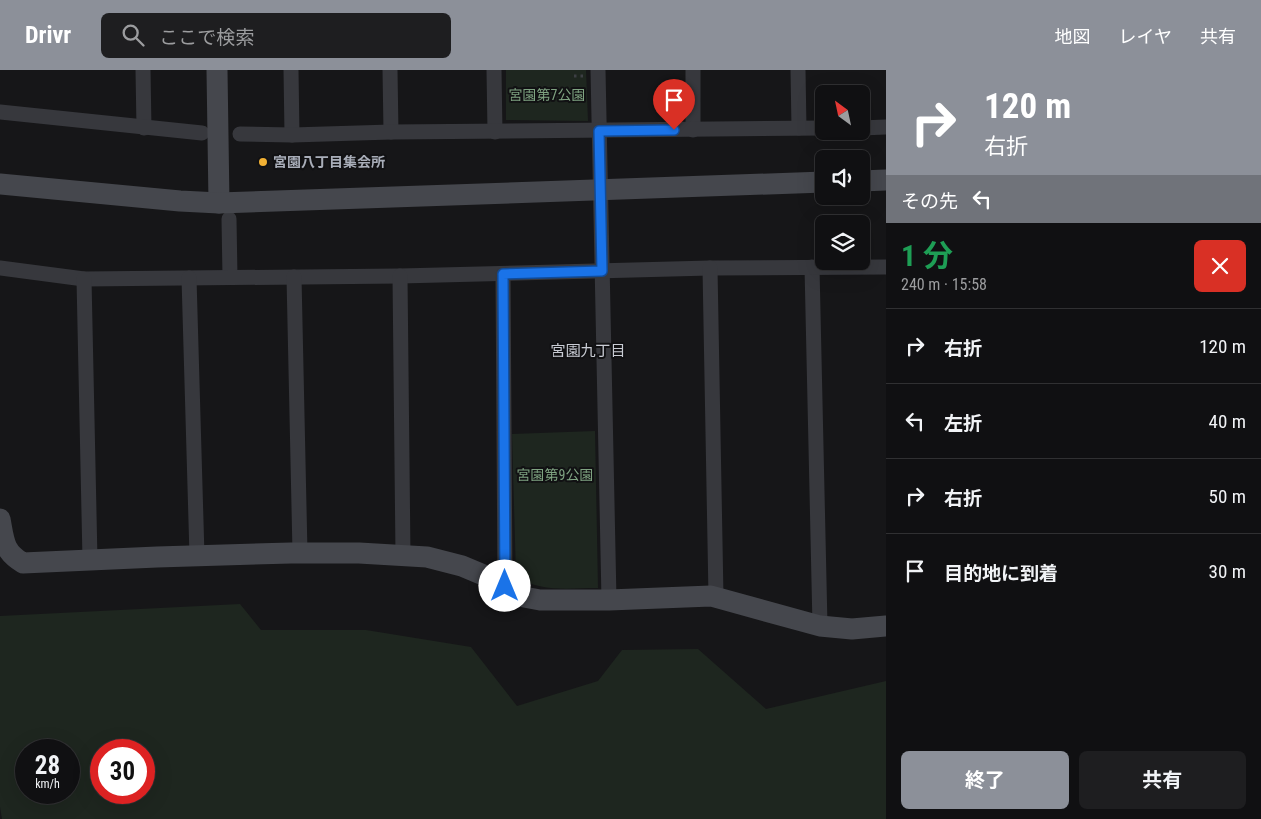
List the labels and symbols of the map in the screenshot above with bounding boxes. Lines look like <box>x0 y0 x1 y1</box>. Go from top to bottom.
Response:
pin <box>653 79 695 130</box>
north arrow <box>815 85 870 140</box>
park label: 宮園第7公園 <box>509 87 585 103</box>
place label: 宮園八丁目集会所 <box>273 154 385 170</box>
marker: 宮園八丁目集会所 <box>257 156 269 168</box>
district label: 宮園九丁目 <box>550 342 626 360</box>
park label: 宮園第9公園 <box>517 467 593 483</box>
position arrow <box>478 559 530 611</box>
speed limit sign: 30 <box>90 739 155 804</box>

